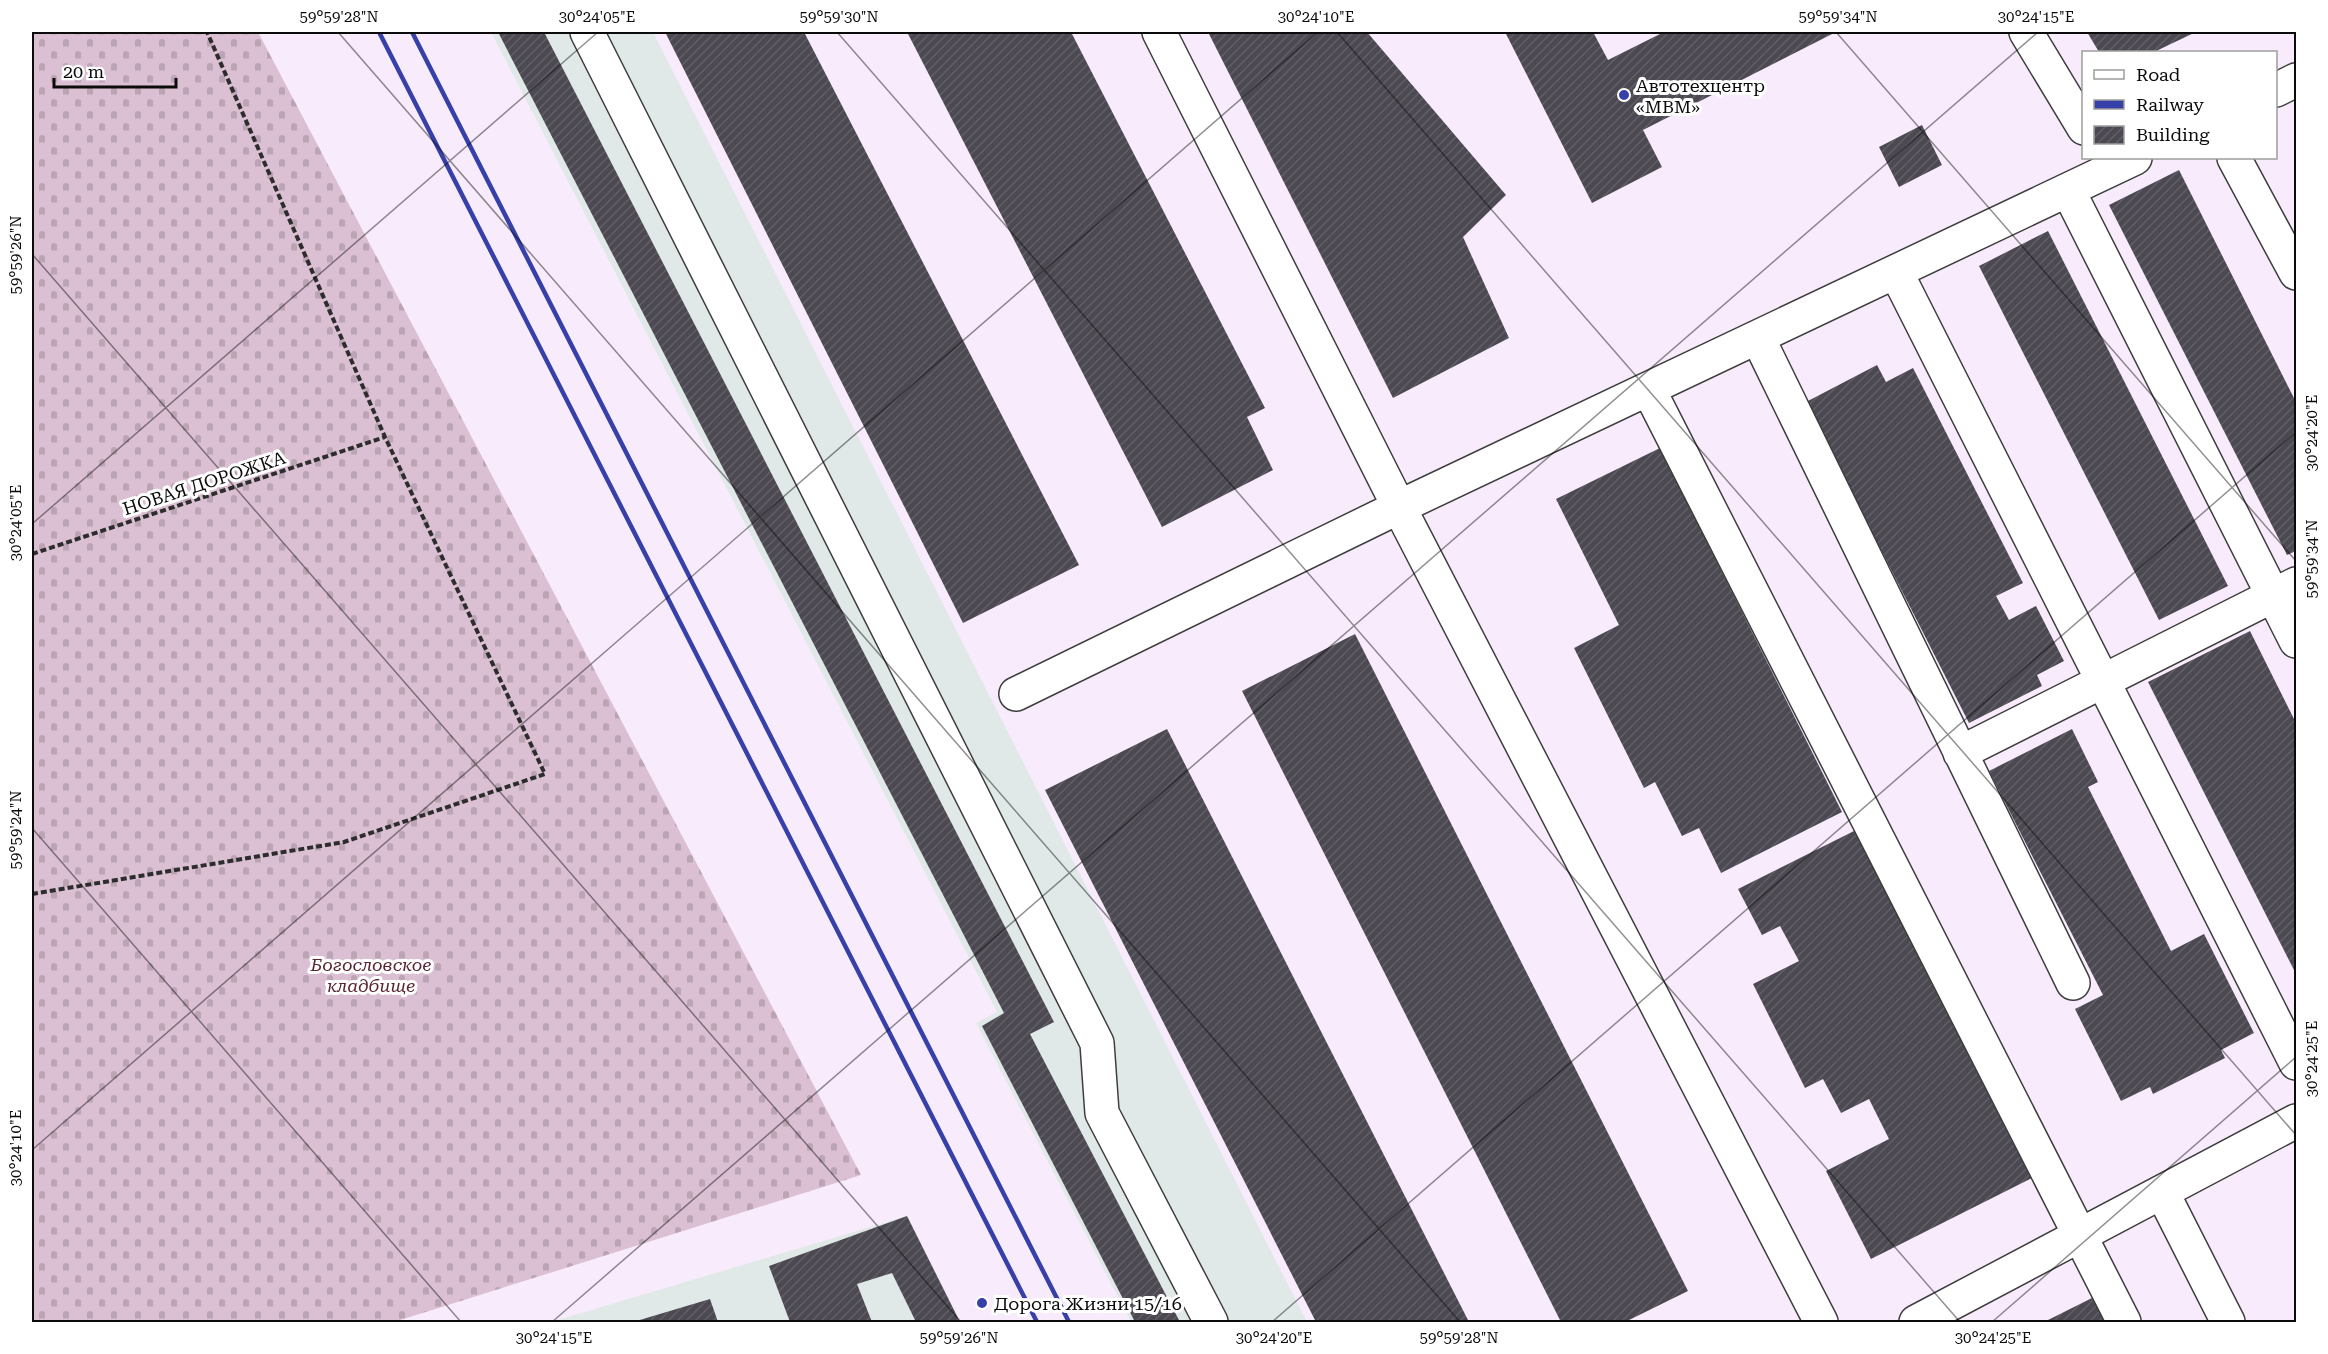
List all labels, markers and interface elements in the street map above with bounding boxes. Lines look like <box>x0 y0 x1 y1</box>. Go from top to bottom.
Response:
text: 59°59'28"N <box>299 8 379 26</box>
text: 30°24'05"E <box>559 8 635 26</box>
text: 59°59'30"N <box>799 8 879 26</box>
text: 30°24'10"E <box>1278 8 1354 26</box>
text: 59°59'34"N <box>1798 8 1878 26</box>
text: 30°24'15"E <box>1998 8 2074 26</box>
scale bar <box>54 51 176 89</box>
legend <box>2082 51 2277 159</box>
text: 20 m <box>63 61 104 82</box>
text: Road <box>2136 64 2181 85</box>
place label: Автотехцентр «МВМ» <box>1636 75 1765 117</box>
marker: Автотехцентр «МВМ» <box>1617 88 1631 102</box>
text: Railway <box>2136 94 2204 115</box>
text: Building <box>2136 124 2210 145</box>
text: 59°59'26"N <box>7 215 25 295</box>
text: 30°24'20"E <box>2303 395 2321 471</box>
street label: НОВАЯ ДОРОЖКА <box>120 447 288 519</box>
text: 30°24'05"E <box>7 485 25 561</box>
text: 59°59'34"N <box>2303 519 2321 599</box>
text: 59°59'24"N <box>7 790 25 870</box>
park label: Богословское кладбище <box>310 954 431 996</box>
text: 30°24'25"E <box>2303 1021 2321 1097</box>
text: 30°24'10"E <box>7 1110 25 1186</box>
place label: Дорога Жизни 15/16 <box>994 1293 1182 1314</box>
marker: Дорога Жизни 15/16 <box>975 1296 989 1310</box>
text: 30°24'15"E <box>516 1329 592 1347</box>
text: 59°59'26"N <box>919 1329 999 1347</box>
text: 30°24'20"E <box>1236 1329 1312 1347</box>
text: 59°59'28"N <box>1419 1329 1499 1347</box>
text: 30°24'25"E <box>1955 1329 2031 1347</box>

